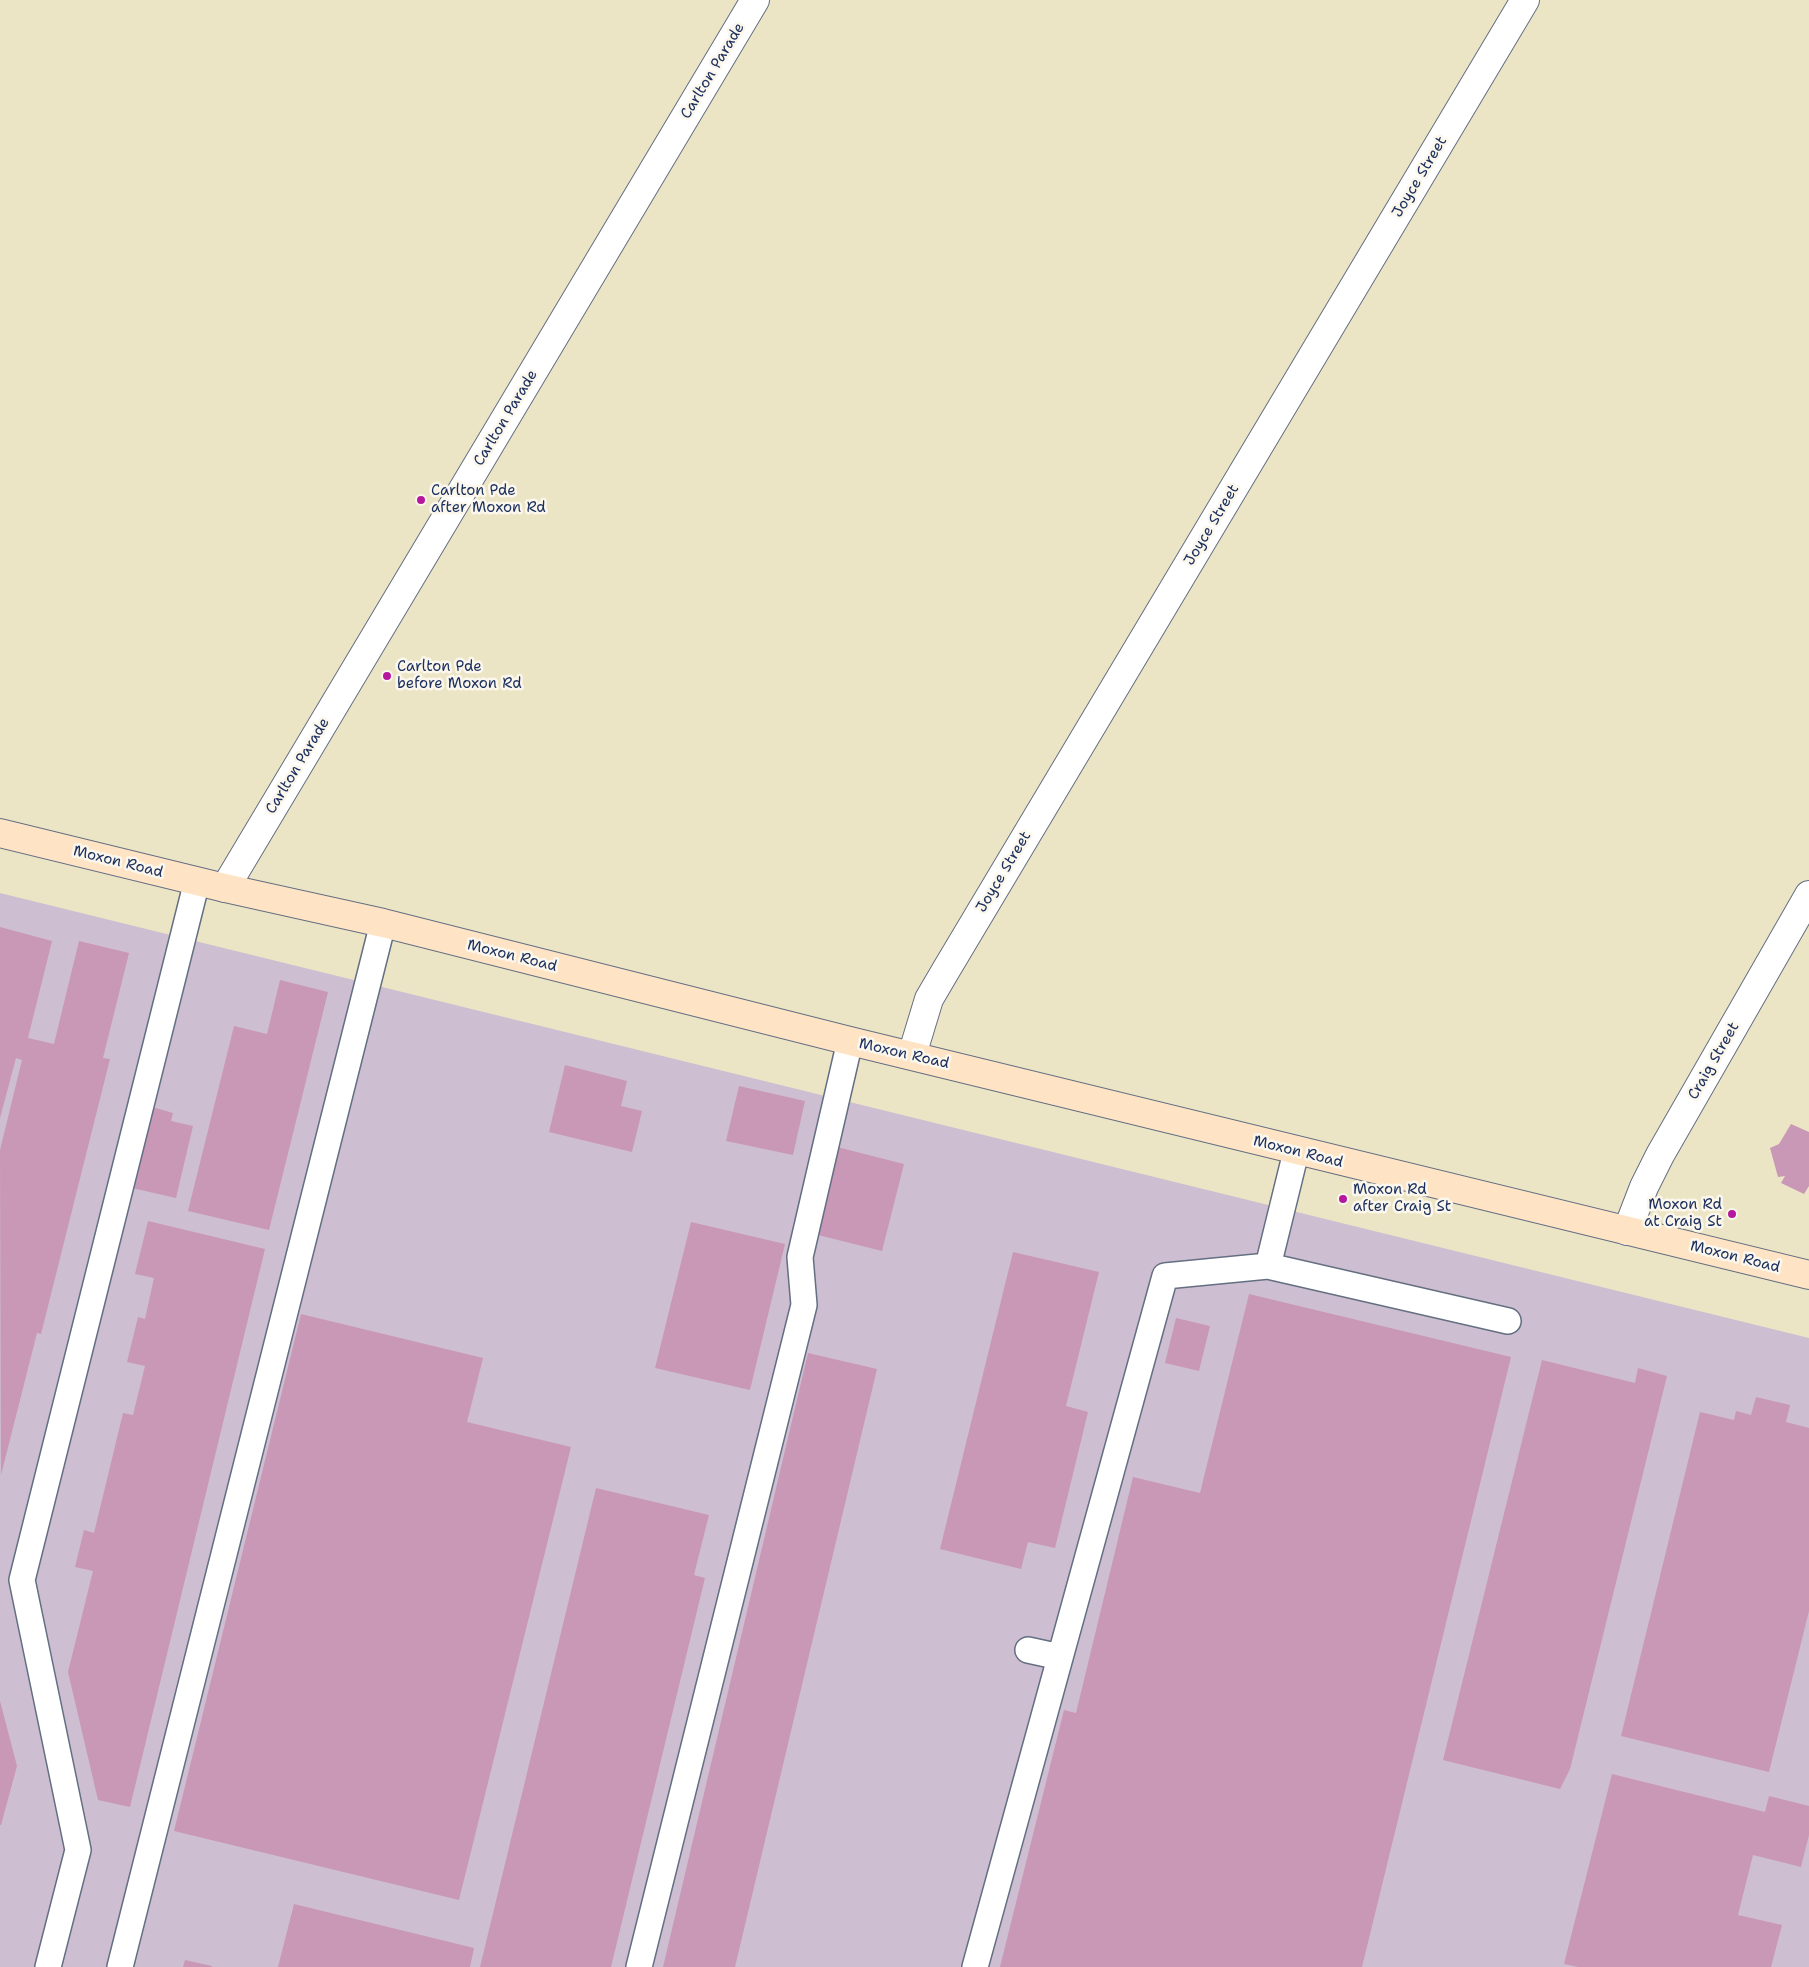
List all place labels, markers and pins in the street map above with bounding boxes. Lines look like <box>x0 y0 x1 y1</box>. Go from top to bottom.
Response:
place label: Carlton Pde after Moxon Rd <box>431 482 546 517</box>
marker: Carlton Pde after Moxon Rd <box>415 494 427 506</box>
place label: Carlton Pde before Moxon Rd <box>397 658 522 693</box>
marker: Carlton Pde before Moxon Rd <box>381 670 393 682</box>
place label: Moxon Rd after Craig St <box>1353 1181 1451 1216</box>
marker: Moxon Rd after Craig St <box>1337 1193 1349 1205</box>
place label: Moxon Rd at Craig St <box>1644 1196 1722 1231</box>
marker: Moxon Rd at Craig St <box>1726 1208 1738 1220</box>

